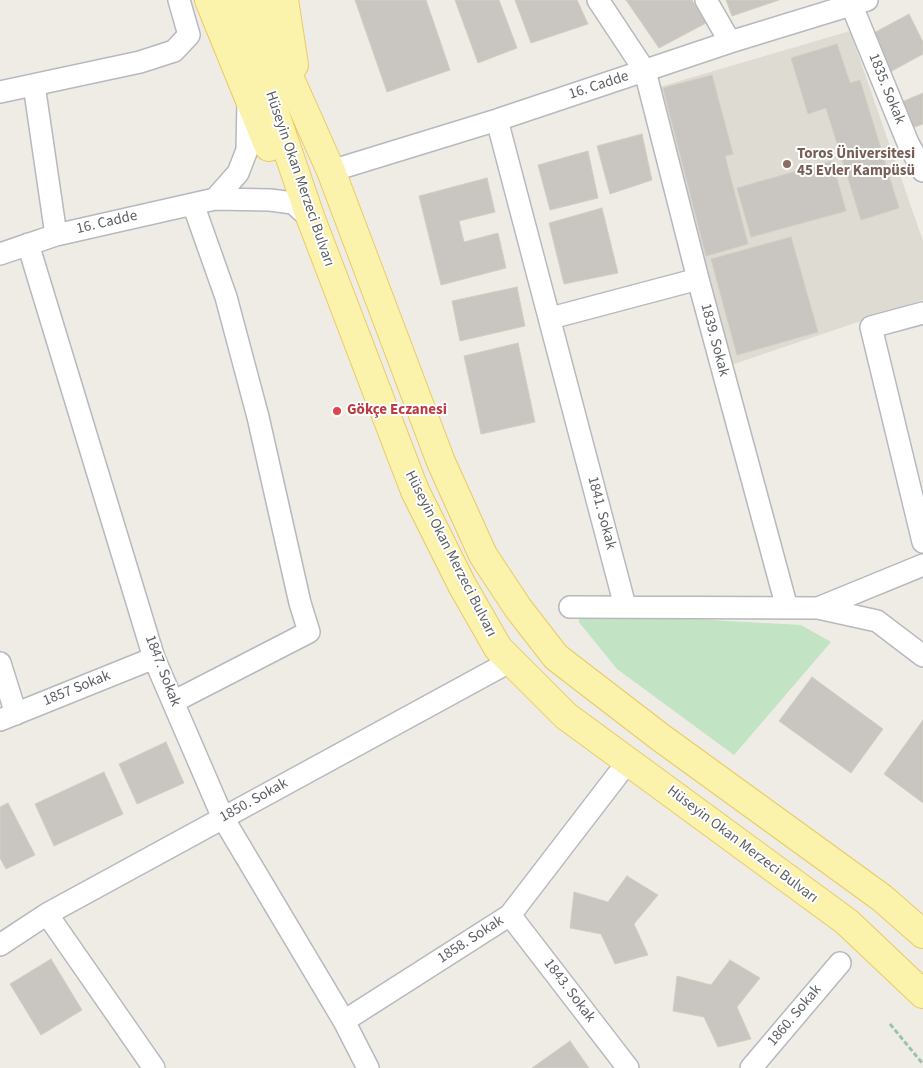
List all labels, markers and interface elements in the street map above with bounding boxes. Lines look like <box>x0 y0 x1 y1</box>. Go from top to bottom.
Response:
street label: 1835. Sokak <box>864 51 908 127</box>
street label: 16. Cadde <box>567 68 631 104</box>
street label: Hüseyin Okan Merzeci Bulvarı <box>260 89 338 269</box>
place label: Toros Üniversitesi 45 Evler Kampüsü <box>797 146 915 181</box>
marker: Toros Üniversitesi 45 Evler Kampüsü <box>781 158 793 170</box>
street label: 16. Cadde <box>75 207 139 239</box>
street label: 1839. Sokak <box>696 301 732 379</box>
place label: Gökçe Eczanesi <box>347 402 447 420</box>
marker: Gökçe Eczanesi <box>331 405 343 417</box>
street label: Hüseyin Okan Merzeci Bulvarı <box>400 468 500 640</box>
street label: 1841. Sokak <box>583 474 619 552</box>
street label: 1847. Sokak <box>140 633 184 709</box>
street label: 1857 Sokak <box>41 667 113 711</box>
street label: 1850. Sokak <box>217 775 291 827</box>
street label: Hüseyin Okan Merzeci Bulvarı <box>663 782 821 908</box>
street label: 1858. Sokak <box>435 912 507 968</box>
street label: 1843. Sokak <box>539 956 599 1026</box>
street label: 1860. Sokak <box>764 982 826 1050</box>

